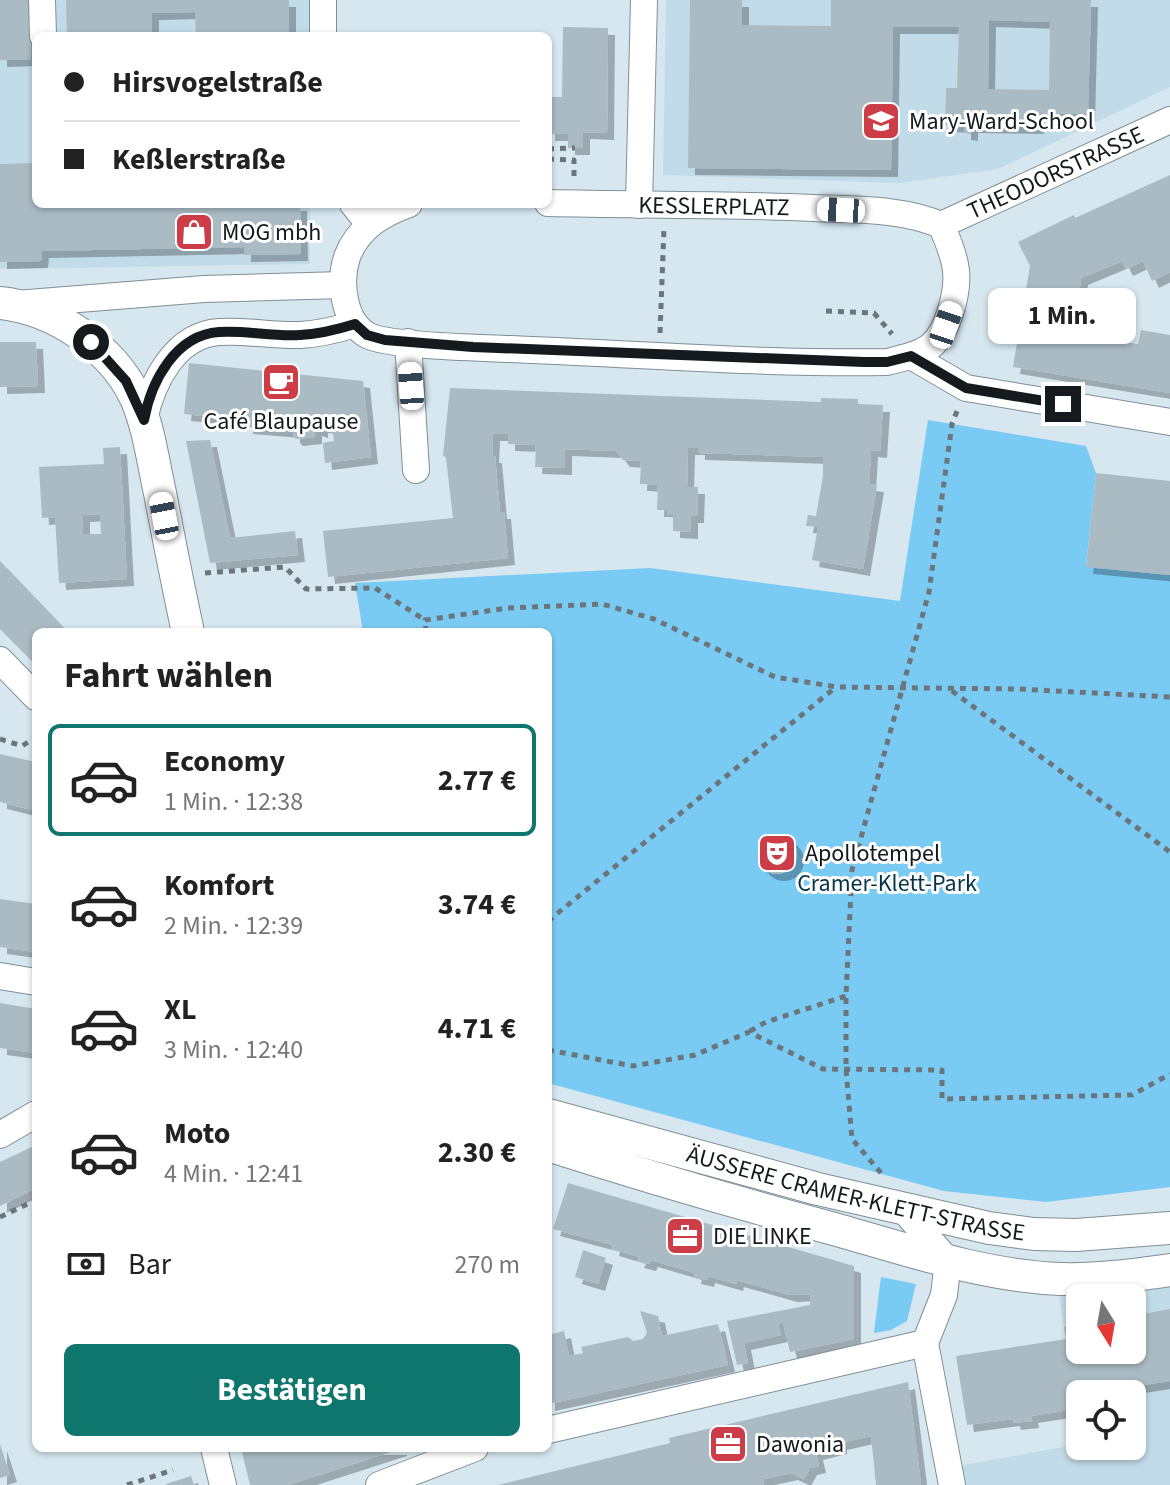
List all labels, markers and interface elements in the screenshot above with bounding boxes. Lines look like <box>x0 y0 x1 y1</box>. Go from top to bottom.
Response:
text: Hirsvogelstraße <box>112 61 323 104</box>
school or university icon: Mary-Ward-School <box>860 100 902 142</box>
place label: Mary-Ward-School <box>909 104 1094 139</box>
street label: THEODORSTRASSE <box>962 117 1150 229</box>
text: Keßlerstraße <box>112 138 286 181</box>
street label: KESSLERPLATZ <box>638 188 790 225</box>
car <box>816 197 866 223</box>
shop icon: MOG mbh <box>173 211 215 253</box>
place label: MOG mbh <box>222 215 321 250</box>
callout: 1 Min. <box>989 288 1137 344</box>
text: 1 Min. <box>1028 297 1096 334</box>
car <box>927 298 965 352</box>
route start <box>73 324 109 360</box>
cafe icon: Café Blaupause <box>260 361 302 403</box>
car <box>397 361 425 411</box>
route end <box>1045 386 1081 422</box>
place label: Café Blaupause <box>204 404 358 439</box>
car <box>148 490 180 542</box>
text: Fahrt wählen <box>64 650 273 701</box>
text: Economy <box>164 740 285 783</box>
icon: car <box>68 744 140 816</box>
text: 2.77 € <box>438 759 516 802</box>
text: 1 Min. · 12:38 <box>164 783 303 820</box>
theatre icon: Apollotempel <box>756 832 798 874</box>
place label: Apollotempel <box>805 836 940 871</box>
text: Komfort <box>164 864 274 907</box>
park label: Cramer-Klett-Park <box>797 866 977 901</box>
icon: car <box>68 868 140 940</box>
text: 3.74 € <box>438 883 516 926</box>
text: 2 Min. · 12:39 <box>164 907 303 944</box>
text: XL <box>164 988 197 1031</box>
icon: car <box>68 992 140 1064</box>
text: 4.71 € <box>438 1007 516 1050</box>
text: 3 Min. · 12:40 <box>164 1031 303 1068</box>
text: Moto <box>164 1112 230 1155</box>
icon: car <box>68 1116 140 1188</box>
text: 2.30 € <box>438 1131 516 1174</box>
street label: ÄUSSERE CRAMER-KLETT-STRASSE <box>683 1137 1027 1251</box>
text: 4 Min. · 12:41 <box>164 1155 303 1192</box>
office icon: DIE LINKE <box>664 1215 706 1257</box>
place label: DIE LINKE <box>713 1219 812 1254</box>
icon: cash <box>64 1242 108 1286</box>
text: Bar <box>128 1243 171 1286</box>
text: 270 m <box>454 1246 520 1283</box>
north arrow <box>1066 1284 1146 1364</box>
map controls <box>1066 1284 1146 1460</box>
button: Bestätigen <box>64 1344 520 1436</box>
button: locate <box>1066 1380 1146 1460</box>
office icon: Dawonia <box>707 1423 749 1465</box>
place label: Dawonia <box>756 1427 844 1462</box>

